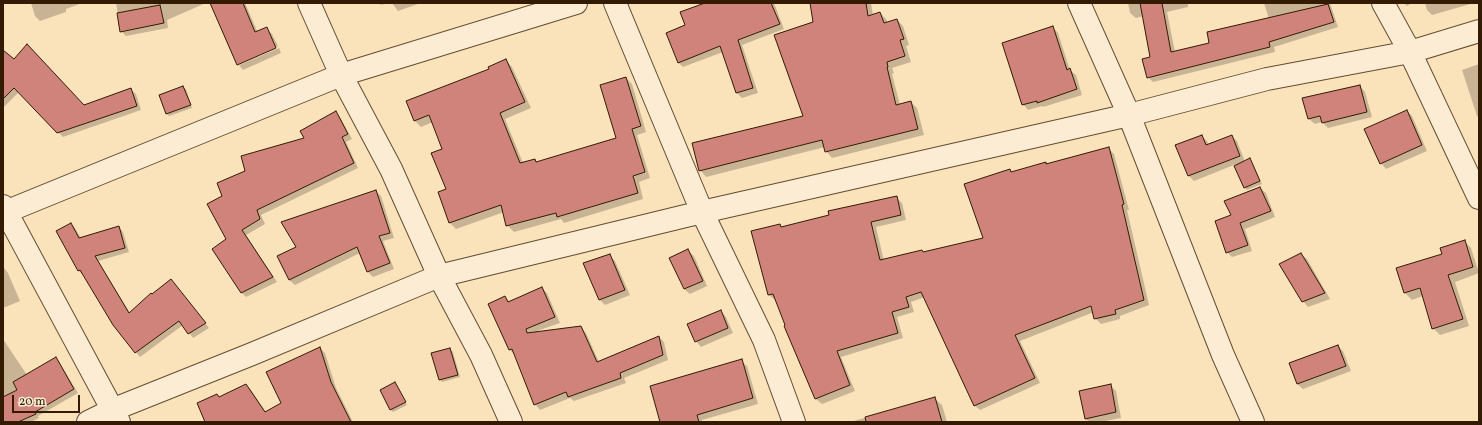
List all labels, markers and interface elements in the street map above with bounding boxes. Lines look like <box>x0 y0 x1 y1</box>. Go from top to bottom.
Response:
scale bar <box>14 387 82 413</box>
text: 20 m <box>19 394 46 410</box>

